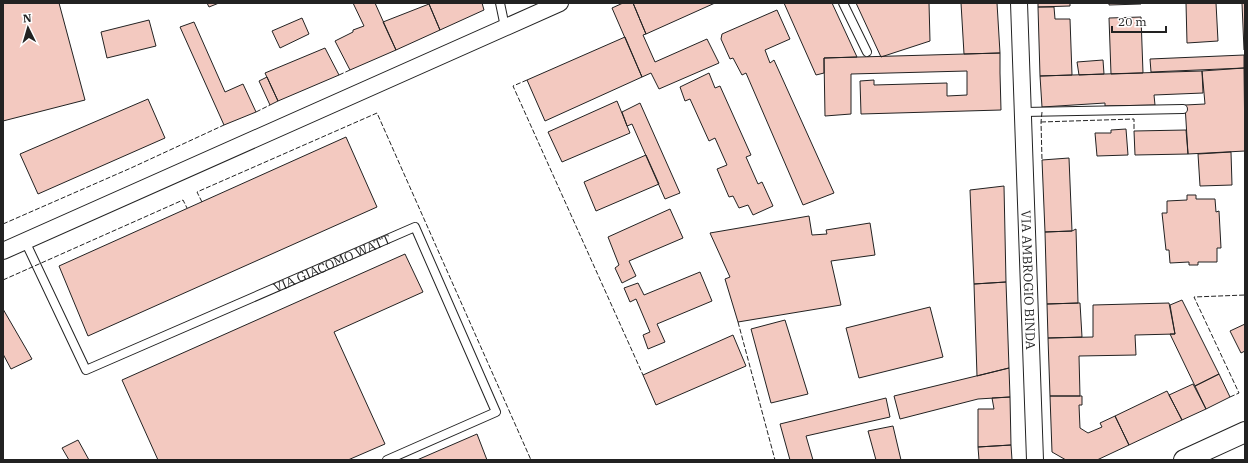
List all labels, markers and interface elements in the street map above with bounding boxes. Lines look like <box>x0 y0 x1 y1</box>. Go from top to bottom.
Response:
north arrow <box>8 8 48 48</box>
scale bar <box>1112 8 1166 34</box>
text: N <box>22 11 32 25</box>
text: 20 m <box>1118 14 1147 29</box>
street label: VIA AMBROGIO BINDA <box>1018 210 1040 350</box>
street label: VIA GIACOMO WATT <box>271 230 394 296</box>

